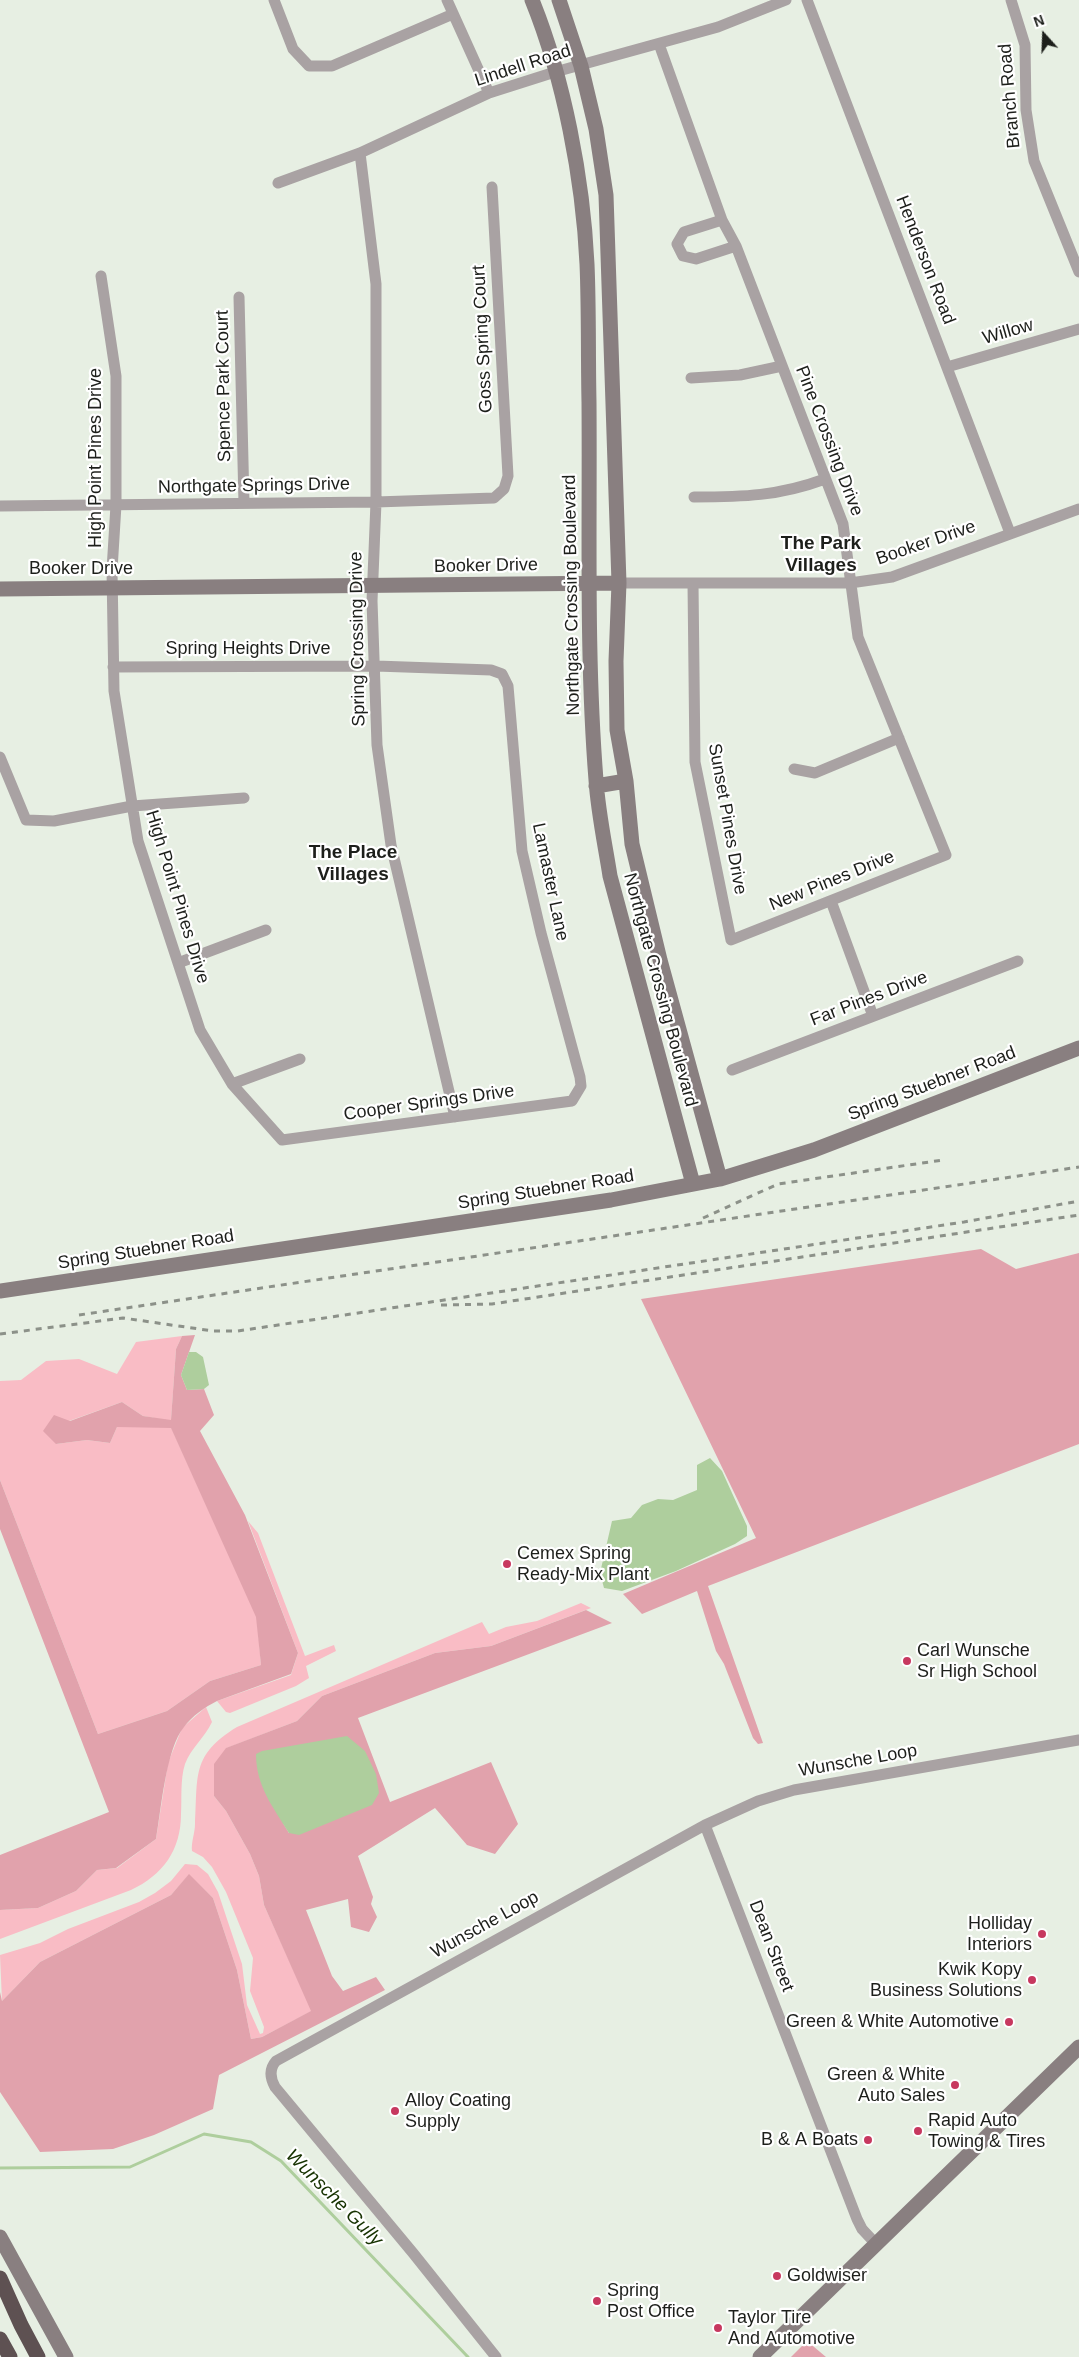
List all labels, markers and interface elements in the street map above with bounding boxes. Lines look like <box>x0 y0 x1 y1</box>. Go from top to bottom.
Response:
north arrow <box>1019 10 1069 60</box>
text: N <box>1031 12 1046 30</box>
street label: Lindell Road <box>472 40 574 92</box>
street label: Branch Road <box>995 43 1025 149</box>
street label: Henderson Road <box>891 193 959 327</box>
street label: Goss Spring Court <box>468 265 498 413</box>
street label: Spence Park Court <box>212 310 236 462</box>
street label: Willow <box>980 314 1036 350</box>
street label: Pine Crossing Drive <box>790 363 868 519</box>
street label: High Point Pines Drive <box>85 368 107 548</box>
street label: Northgate Springs Drive <box>158 474 350 498</box>
street label: Northgate Crossing Boulevard <box>559 474 585 716</box>
street label: Booker Drive <box>873 516 979 570</box>
district label: The Park Villages <box>781 533 861 577</box>
street label: Spring Crossing Drive <box>346 551 370 727</box>
street label: Booker Drive <box>434 554 538 578</box>
street label: Booker Drive <box>29 558 133 580</box>
street label: Spring Heights Drive <box>165 638 331 660</box>
street label: Sunset Pines Drive <box>703 742 751 896</box>
street label: High Point Pines Drive <box>140 808 214 986</box>
street label: Lamaster Lane <box>527 821 573 943</box>
district label: The Place Villages <box>309 842 397 886</box>
street label: New Pines Drive <box>766 846 898 916</box>
street label: Northgate Crossing Boulevard <box>618 871 702 1109</box>
street label: Far Pines Drive <box>807 967 931 1031</box>
street label: Spring Stuebner Road <box>845 1042 1019 1126</box>
street label: Cooper Springs Drive <box>342 1080 516 1126</box>
street label: Spring Stuebner Road <box>456 1165 636 1215</box>
street label: Spring Stuebner Road <box>56 1225 236 1275</box>
place label: Cemex Spring Ready-Mix Plant <box>517 1543 649 1586</box>
marker: Cemex Spring Ready-Mix Plant <box>501 1558 513 1570</box>
place label: Carl Wunsche Sr High School <box>917 1640 1037 1682</box>
marker: Carl Wunsche Sr High School <box>901 1655 913 1667</box>
street label: Wunsche Loop <box>797 1740 919 1782</box>
street label: Wunsche Loop <box>427 1887 543 1963</box>
street label: Dean Street <box>744 1897 798 1995</box>
place label: Holliday Interiors <box>967 1913 1032 1956</box>
marker: Holliday Interiors <box>1036 1928 1048 1940</box>
place label: Kwik Kopy Business Solutions <box>870 1959 1022 2002</box>
marker: Kwik Kopy Business Solutions <box>1026 1974 1038 1986</box>
place label: Green & White Automotive <box>786 2011 999 2033</box>
marker: Green & White Automotive <box>1003 2016 1015 2028</box>
place label: Green & White Auto Sales <box>827 2064 945 2106</box>
marker: Green & White Auto Sales <box>949 2079 961 2091</box>
place label: Alloy Coating Supply <box>405 2090 511 2132</box>
marker: Alloy Coating Supply <box>389 2105 401 2117</box>
place label: Rapid Auto Towing & Tires <box>928 2110 1045 2152</box>
marker: Rapid Auto Towing & Tires <box>912 2125 924 2137</box>
place label: B & A Boats <box>761 2129 858 2151</box>
marker: B & A Boats <box>862 2134 874 2146</box>
water label: Wunsche Gully <box>281 2145 387 2251</box>
place label: Goldwiser <box>787 2265 867 2287</box>
marker: Goldwiser <box>771 2270 783 2282</box>
place label: Spring Post Office <box>607 2280 695 2322</box>
marker: Spring Post Office <box>591 2295 603 2307</box>
place label: Taylor Tire And Automotive <box>728 2307 855 2350</box>
marker: Taylor Tire And Automotive <box>712 2322 724 2334</box>

